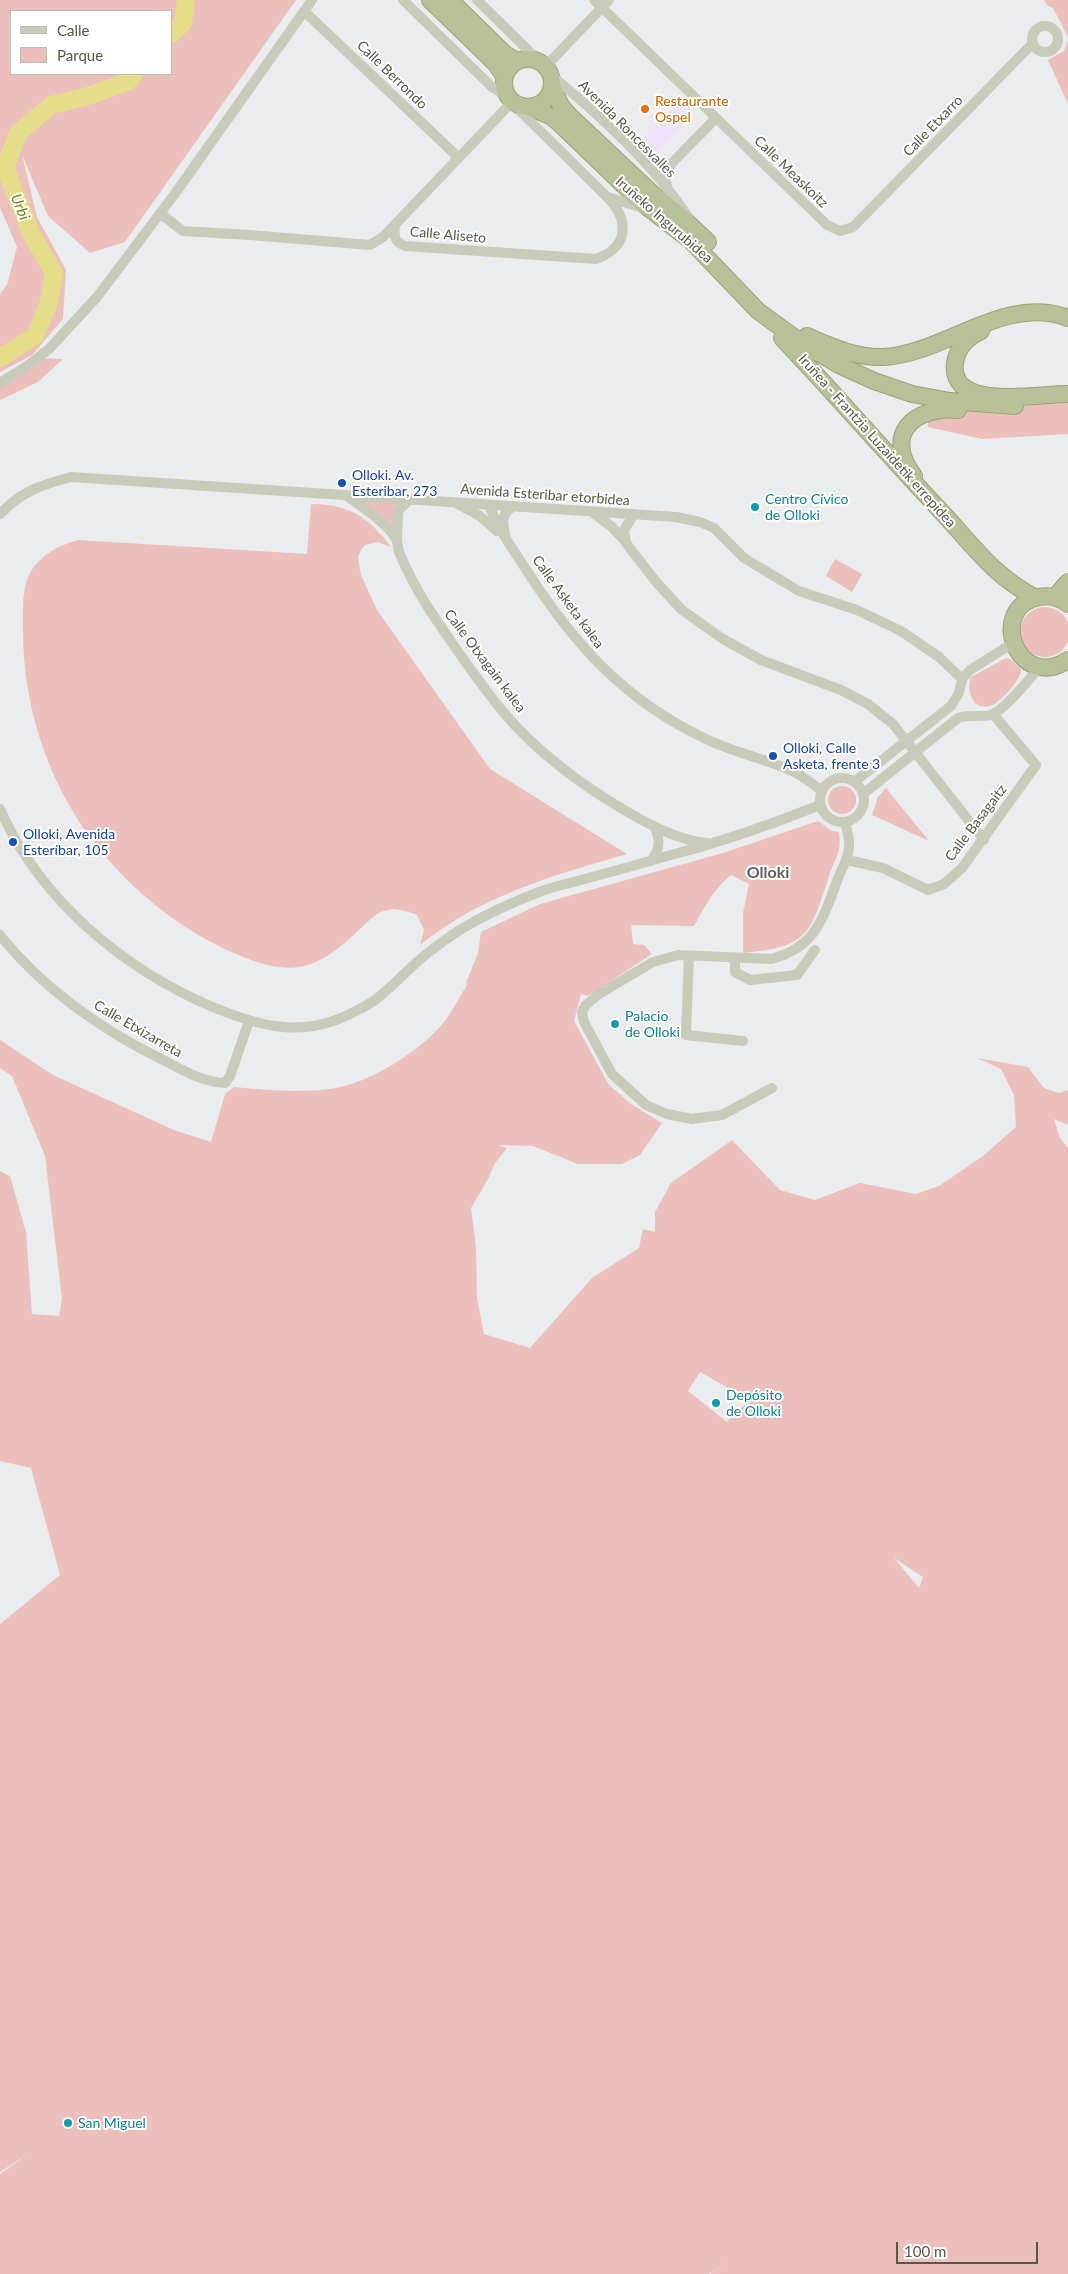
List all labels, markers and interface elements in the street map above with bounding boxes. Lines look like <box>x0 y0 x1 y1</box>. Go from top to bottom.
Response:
legend <box>10 10 172 75</box>
text: Calle <box>57 21 89 39</box>
street label: Calle Berrondo <box>353 37 431 113</box>
text: Parque <box>57 46 103 64</box>
street label: Avenida Roncesvalles <box>575 77 679 181</box>
street label: Calle Etxarro <box>900 92 966 160</box>
place label: Restaurante Ospel <box>655 93 729 125</box>
marker: Restaurante Ospel <box>639 103 651 115</box>
street label: Calle Measkoitz <box>750 132 832 212</box>
street label: Iruñeko Ingurubidea <box>612 173 716 267</box>
water label: Urbi <box>7 191 33 223</box>
street label: Calle Aliseto <box>409 223 487 247</box>
street label: Iruñea - Frantzia Luzaidetik errepidea <box>795 351 959 531</box>
place label: Olloki. Av. Esteribar, 273 <box>352 467 437 500</box>
marker: Olloki. Av. Esteribar, 273 <box>336 477 348 489</box>
street label: Avenida Esteribar etorbidea <box>460 481 630 509</box>
place label: Centro Cívico de Olloki <box>765 491 848 524</box>
marker: Centro Cívico de Olloki <box>749 501 761 513</box>
street label: Calle Asketa kalea <box>529 552 607 652</box>
street label: Calle Otxagain kalea <box>441 606 529 716</box>
place label: Olloki, Calle Asketa, frente 3 <box>783 740 880 772</box>
marker: Olloki, Calle Asketa, frente 3 <box>767 750 779 762</box>
street label: Calle Basagaitz <box>942 781 1010 865</box>
place label: Olloki, Avenida Esteríbar, 105 <box>23 826 115 859</box>
marker: Olloki, Avenida Esteríbar, 105 <box>7 836 19 848</box>
district label: Olloki <box>747 863 789 883</box>
street label: Calle Etxizarreta <box>91 997 185 1061</box>
place label: Palacio de Olloki <box>625 1008 680 1040</box>
marker: Palacio de Olloki <box>609 1018 621 1030</box>
place label: Depósito de Olloki <box>726 1387 782 1420</box>
marker: Depósito de Olloki <box>710 1397 722 1409</box>
place label: San Miguel <box>78 2115 146 2131</box>
marker: San Miguel <box>62 2117 74 2129</box>
scale bar <box>898 2232 1040 2264</box>
text: 100 m <box>904 2242 946 2260</box>

